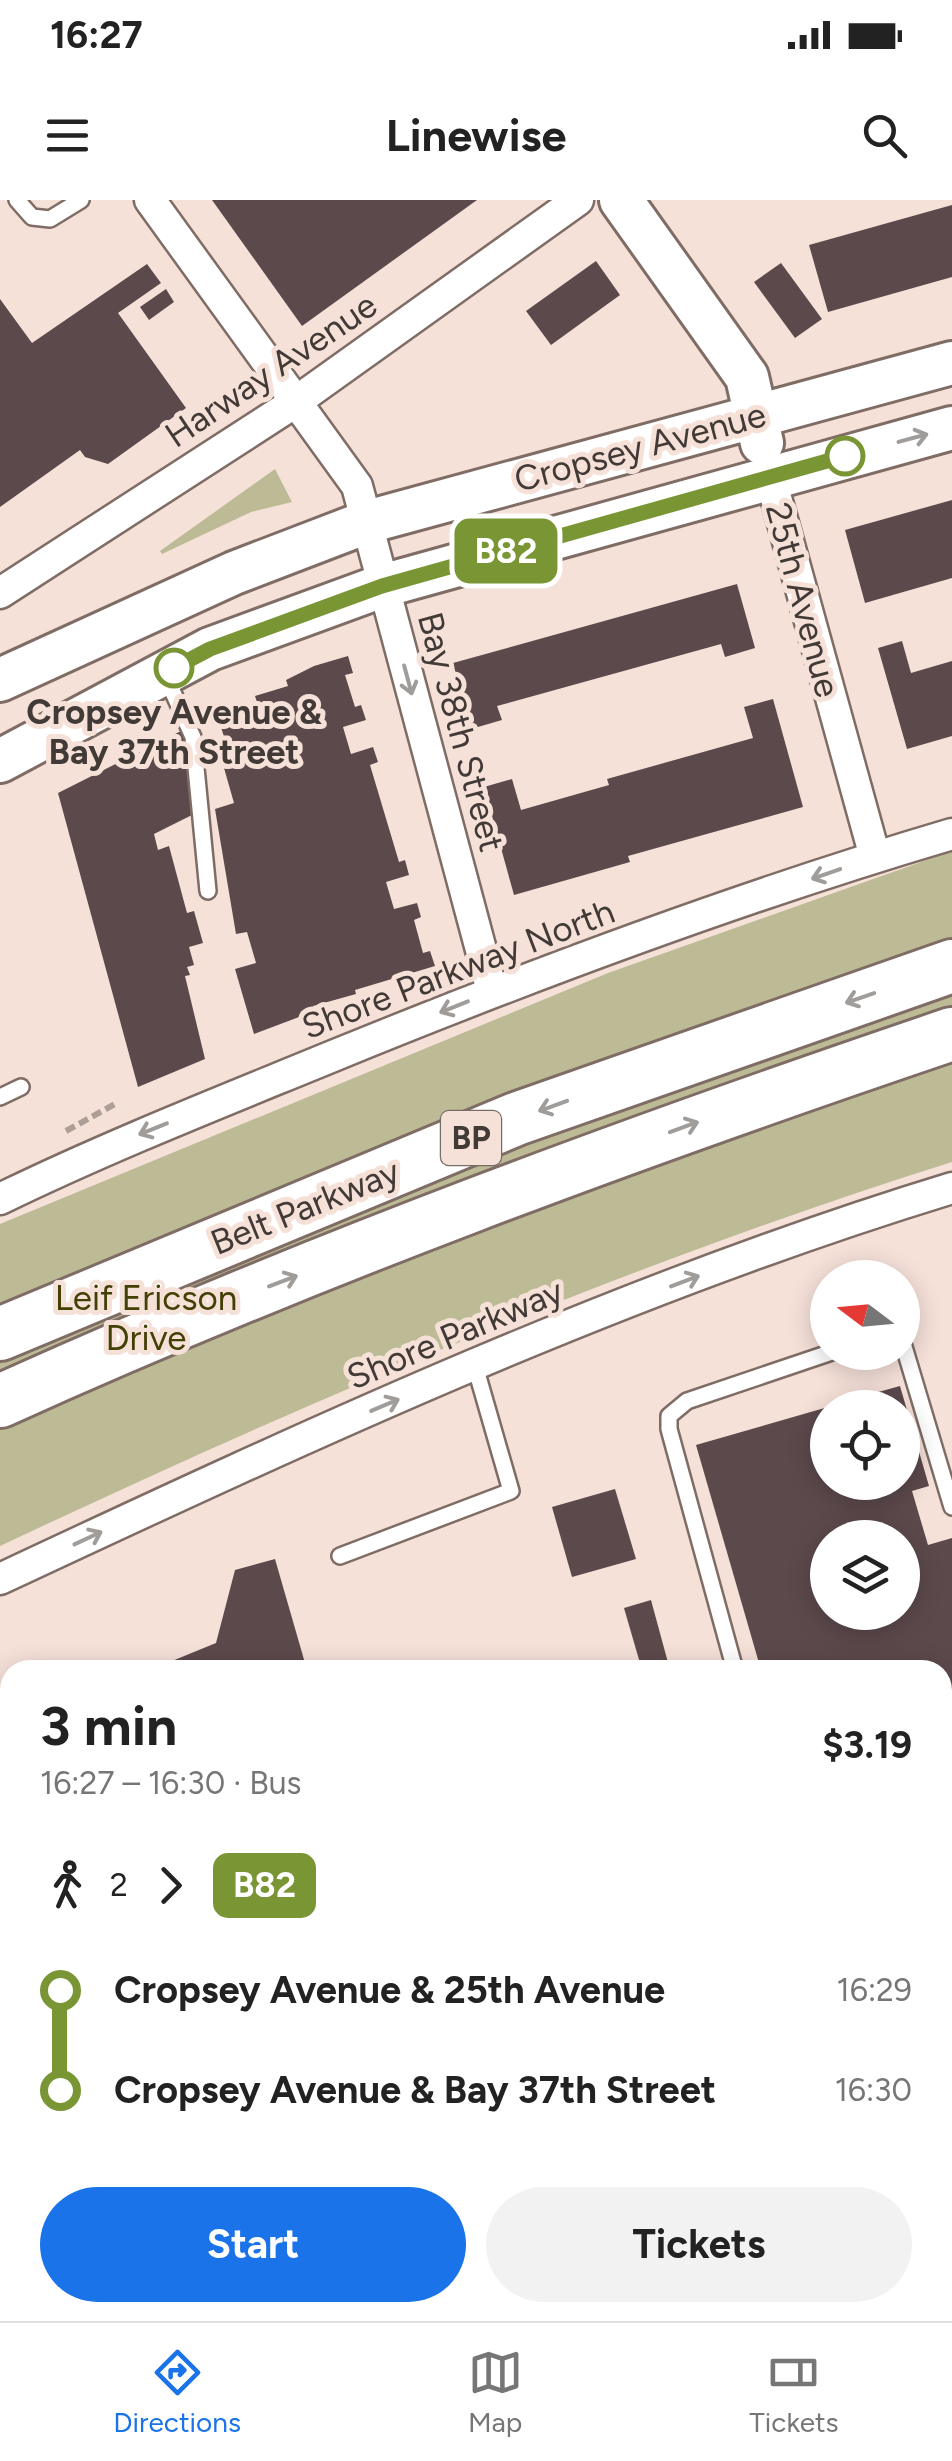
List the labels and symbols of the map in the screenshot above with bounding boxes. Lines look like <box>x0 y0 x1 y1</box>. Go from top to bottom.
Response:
street label: Harway Avenue <box>157 284 385 456</box>
street label: Cropsey Avenue <box>510 393 770 501</box>
one-way arrow <box>897 428 928 447</box>
unlabelled marker <box>826 437 864 475</box>
street label: 25th Avenue <box>757 498 849 702</box>
line badge: B82 <box>448 518 564 584</box>
street label: Bay 38th Street <box>409 608 513 856</box>
marker: Cropsey Avenue & Bay 37th Street <box>155 649 193 687</box>
one-way arrow <box>399 664 418 696</box>
place label: Cropsey Avenue & Bay 37th Street <box>26 691 322 773</box>
one-way arrow <box>811 866 842 884</box>
street label: Shore Parkway North <box>296 890 620 1048</box>
one-way arrow <box>844 990 876 1008</box>
one-way arrow <box>439 999 469 1017</box>
one-way arrow <box>539 1098 570 1116</box>
road number: BP <box>441 1111 501 1165</box>
one-way arrow <box>668 1117 699 1135</box>
one-way arrow <box>138 1122 169 1140</box>
street label: Belt Parkway <box>205 1150 406 1264</box>
north arrow <box>810 1260 920 1370</box>
street label: Shore Parkway <box>341 1269 570 1398</box>
one-way arrow <box>267 1270 298 1288</box>
one-way arrow <box>669 1270 700 1288</box>
park label: Leif Ericson Drive <box>55 1277 237 1359</box>
one-way arrow <box>369 1395 400 1413</box>
one-way arrow <box>73 1527 103 1546</box>

